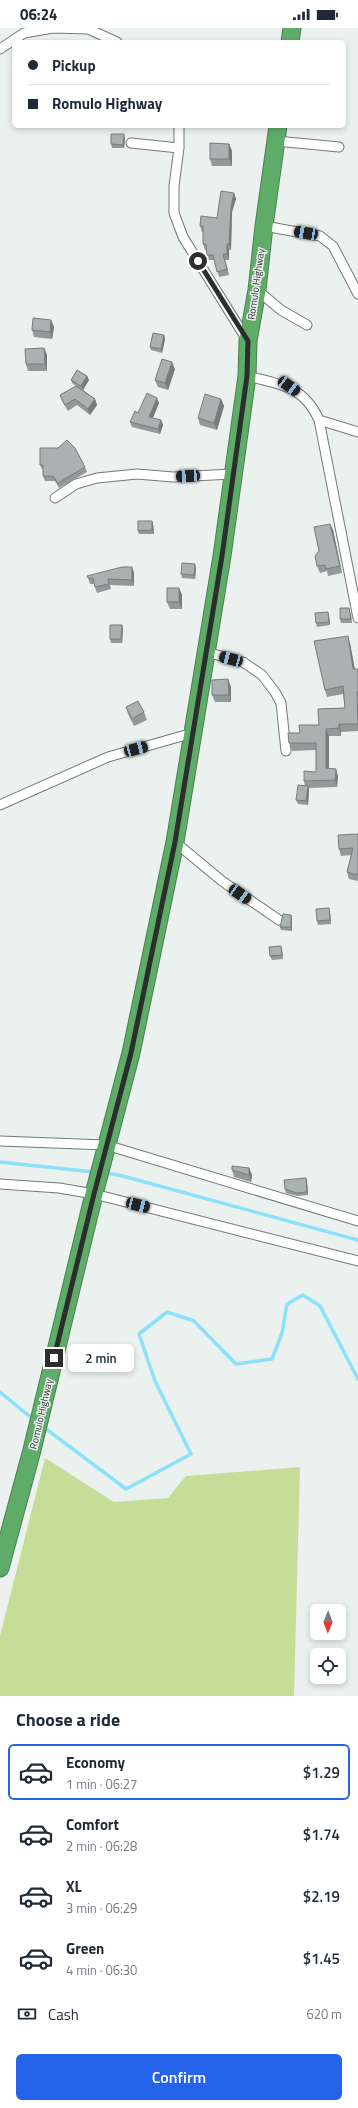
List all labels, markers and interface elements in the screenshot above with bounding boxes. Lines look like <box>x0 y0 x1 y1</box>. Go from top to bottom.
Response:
text: 06:24 <box>20 3 57 26</box>
text: Pickup <box>52 54 96 77</box>
text: Romulo Highway <box>52 92 162 115</box>
car <box>293 225 319 241</box>
street label: Romulo Highway <box>244 247 268 320</box>
route start <box>189 252 207 270</box>
car <box>276 374 302 398</box>
car <box>176 469 200 483</box>
car <box>218 650 244 668</box>
car <box>123 740 149 758</box>
car <box>227 882 253 906</box>
car <box>125 1196 151 1214</box>
callout: 2 min <box>68 1344 134 1372</box>
text: 2 min <box>85 1348 117 1368</box>
route end <box>45 1349 63 1367</box>
street label: Romulo Highway <box>26 1377 56 1451</box>
north arrow <box>310 1604 346 1640</box>
map controls <box>310 1604 346 1684</box>
button: locate <box>310 1648 346 1684</box>
text: Choose a ride <box>16 1706 120 1733</box>
text: Economy <box>66 1751 125 1774</box>
icon: car <box>18 1754 54 1790</box>
text: $1.29 <box>303 1761 340 1784</box>
text: 1 min · 06:27 <box>66 1774 137 1794</box>
text: Comfort <box>66 1813 119 1836</box>
icon: car <box>18 1816 54 1852</box>
text: $1.74 <box>303 1823 340 1846</box>
text: 2 min · 06:28 <box>66 1836 137 1856</box>
text: XL <box>66 1875 82 1898</box>
icon: car <box>18 1878 54 1914</box>
text: $2.19 <box>303 1885 340 1908</box>
text: 3 min · 06:29 <box>66 1898 137 1918</box>
text: Green <box>66 1937 104 1960</box>
icon: car <box>18 1940 54 1976</box>
text: $1.45 <box>303 1947 340 1970</box>
text: 4 min · 06:30 <box>66 1960 137 1980</box>
icon: cash <box>16 2003 38 2025</box>
text: Cash <box>48 2003 79 2026</box>
text: 620 m <box>306 2004 342 2024</box>
button: Confirm <box>16 2054 342 2100</box>

